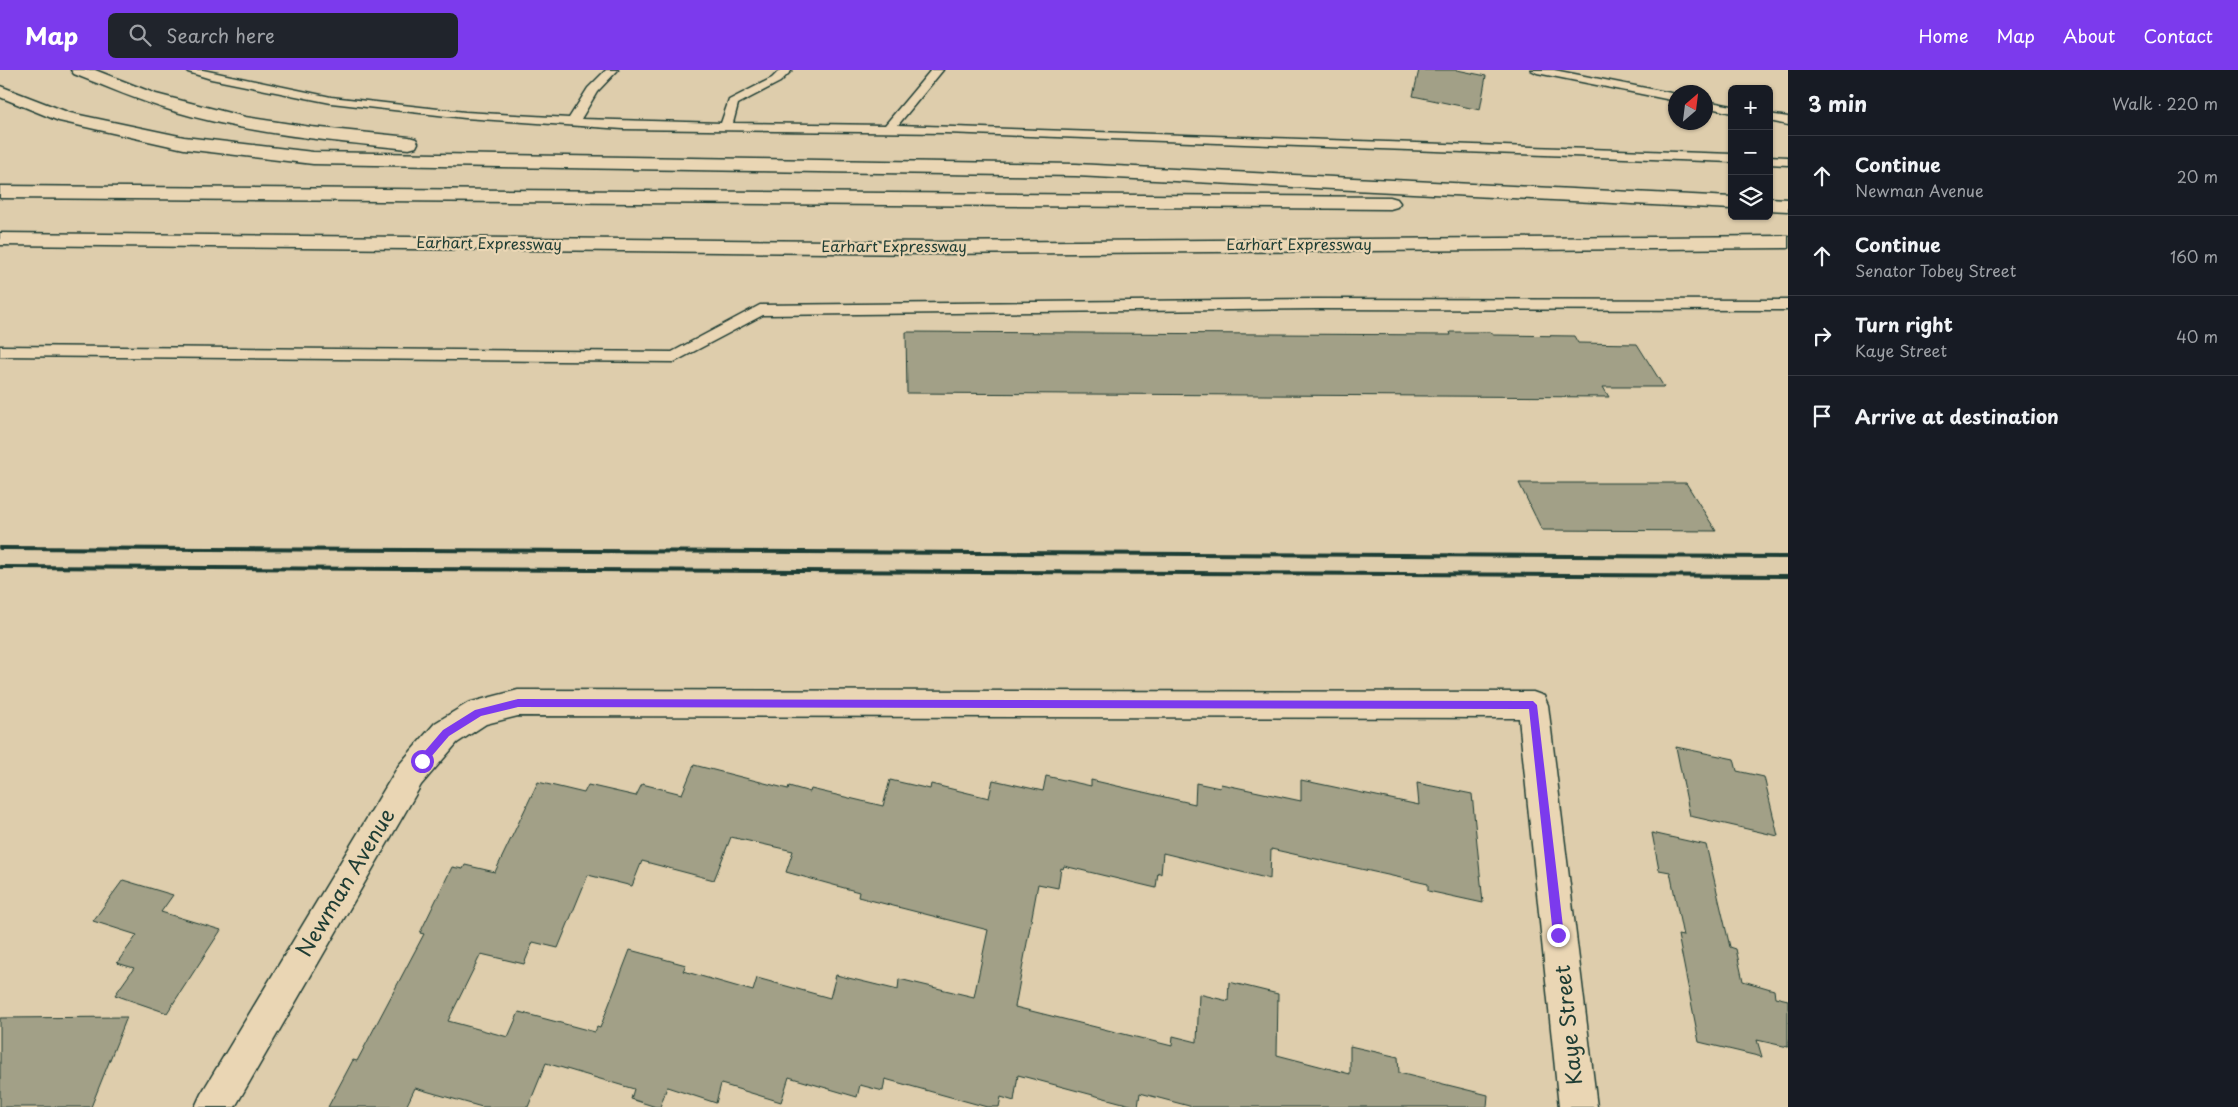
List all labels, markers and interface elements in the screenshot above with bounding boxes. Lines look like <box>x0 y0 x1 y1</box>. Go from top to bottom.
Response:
search box <box>108 13 458 58</box>
text: Map <box>25 17 78 53</box>
icon: search <box>126 21 154 49</box>
text: Search here <box>166 21 275 49</box>
text: Home <box>1918 22 1968 49</box>
text: Map <box>1996 22 2035 49</box>
text: About <box>2063 22 2115 49</box>
text: Contact <box>2143 22 2213 49</box>
north arrow <box>1668 85 1713 130</box>
map controls <box>1728 85 1773 220</box>
button: + <box>1728 85 1773 130</box>
text: 3 min <box>1808 87 1867 119</box>
text: Walk · 220 m <box>2112 91 2218 115</box>
button: − <box>1728 130 1773 175</box>
text: Continue <box>1855 150 1941 178</box>
icon: ahead <box>1808 162 1836 190</box>
text: 20 m <box>2177 164 2218 188</box>
button: layers <box>1728 175 1773 220</box>
text: Newman Avenue <box>1855 178 1984 202</box>
street label: Earhart Expressway <box>416 230 562 255</box>
text: Continue <box>1855 230 1941 258</box>
street label: Earhart Expressway <box>1226 232 1372 255</box>
street label: Earhart Expressway <box>821 234 967 257</box>
icon: ahead <box>1808 242 1836 270</box>
text: 160 m <box>2170 244 2218 268</box>
text: Senator Tobey Street <box>1855 258 2016 282</box>
text: Turn right <box>1855 310 1953 338</box>
icon: right <box>1808 322 1836 350</box>
text: 40 m <box>2176 324 2218 348</box>
text: Kaye Street <box>1855 338 1947 362</box>
icon: arrive <box>1808 402 1836 430</box>
text: Arrive at destination <box>1855 402 2059 430</box>
route start <box>411 750 434 773</box>
street label: Newman Avenue <box>287 801 402 963</box>
route end <box>1547 924 1570 947</box>
street label: Kaye Street <box>1545 963 1589 1087</box>

